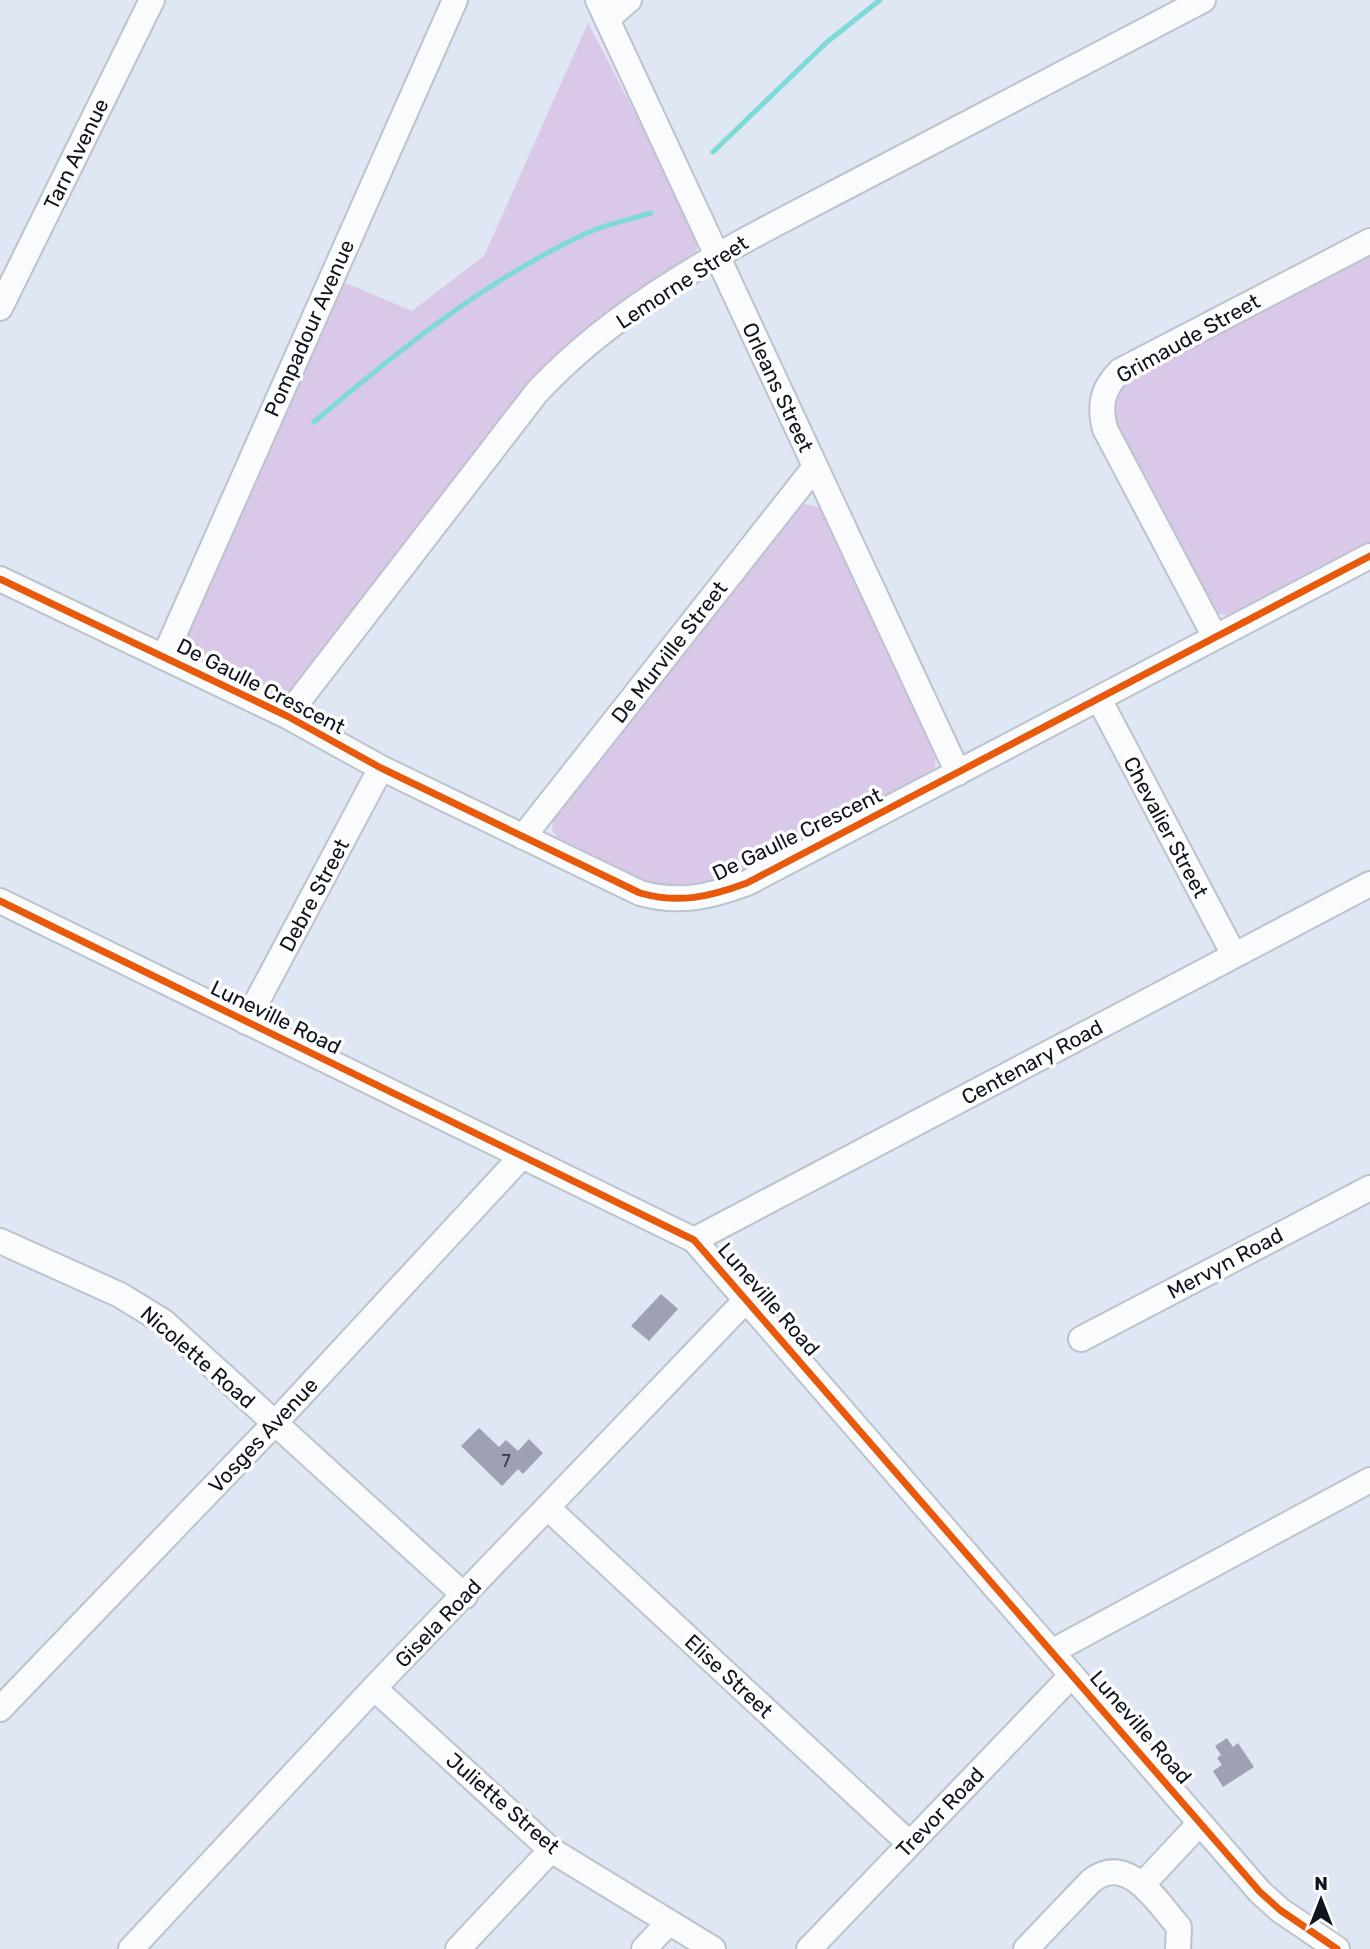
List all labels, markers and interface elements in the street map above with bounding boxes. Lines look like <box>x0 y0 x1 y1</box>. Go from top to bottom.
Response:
street label: Tarn Avenue <box>38 94 114 214</box>
street label: Lemorne Street <box>611 230 753 334</box>
street label: Pompadour Avenue <box>259 236 359 420</box>
street label: Grimaude Street <box>1112 288 1264 388</box>
street label: Orleans Street <box>737 318 819 456</box>
street label: De Murville Street <box>606 576 732 728</box>
street label: De Gaulle Crescent <box>173 633 349 739</box>
street label: Chevalier Street <box>1118 752 1214 902</box>
street label: De Gaulle Crescent <box>708 782 886 886</box>
street label: Debre Street <box>274 834 354 956</box>
street label: Luneville Road <box>207 975 345 1059</box>
street label: Centenary Road <box>957 1014 1107 1110</box>
street label: Mervyn Road <box>1163 1222 1287 1304</box>
street label: Luneville Road <box>713 1237 825 1361</box>
street label: Nicolette Road <box>136 1301 260 1413</box>
street label: Vosges Avenue <box>203 1372 323 1498</box>
house number: 7 <box>501 1450 511 1472</box>
street label: Gisela Road <box>390 1574 486 1672</box>
street label: Elise Street <box>680 1629 778 1723</box>
street label: Luneville Road <box>1085 1665 1197 1789</box>
street label: Juliette Street <box>441 1747 565 1859</box>
street label: Trevor Road <box>891 1762 989 1862</box>
north arrow <box>1286 1865 1356 1935</box>
text: N <box>1314 1872 1328 1895</box>

